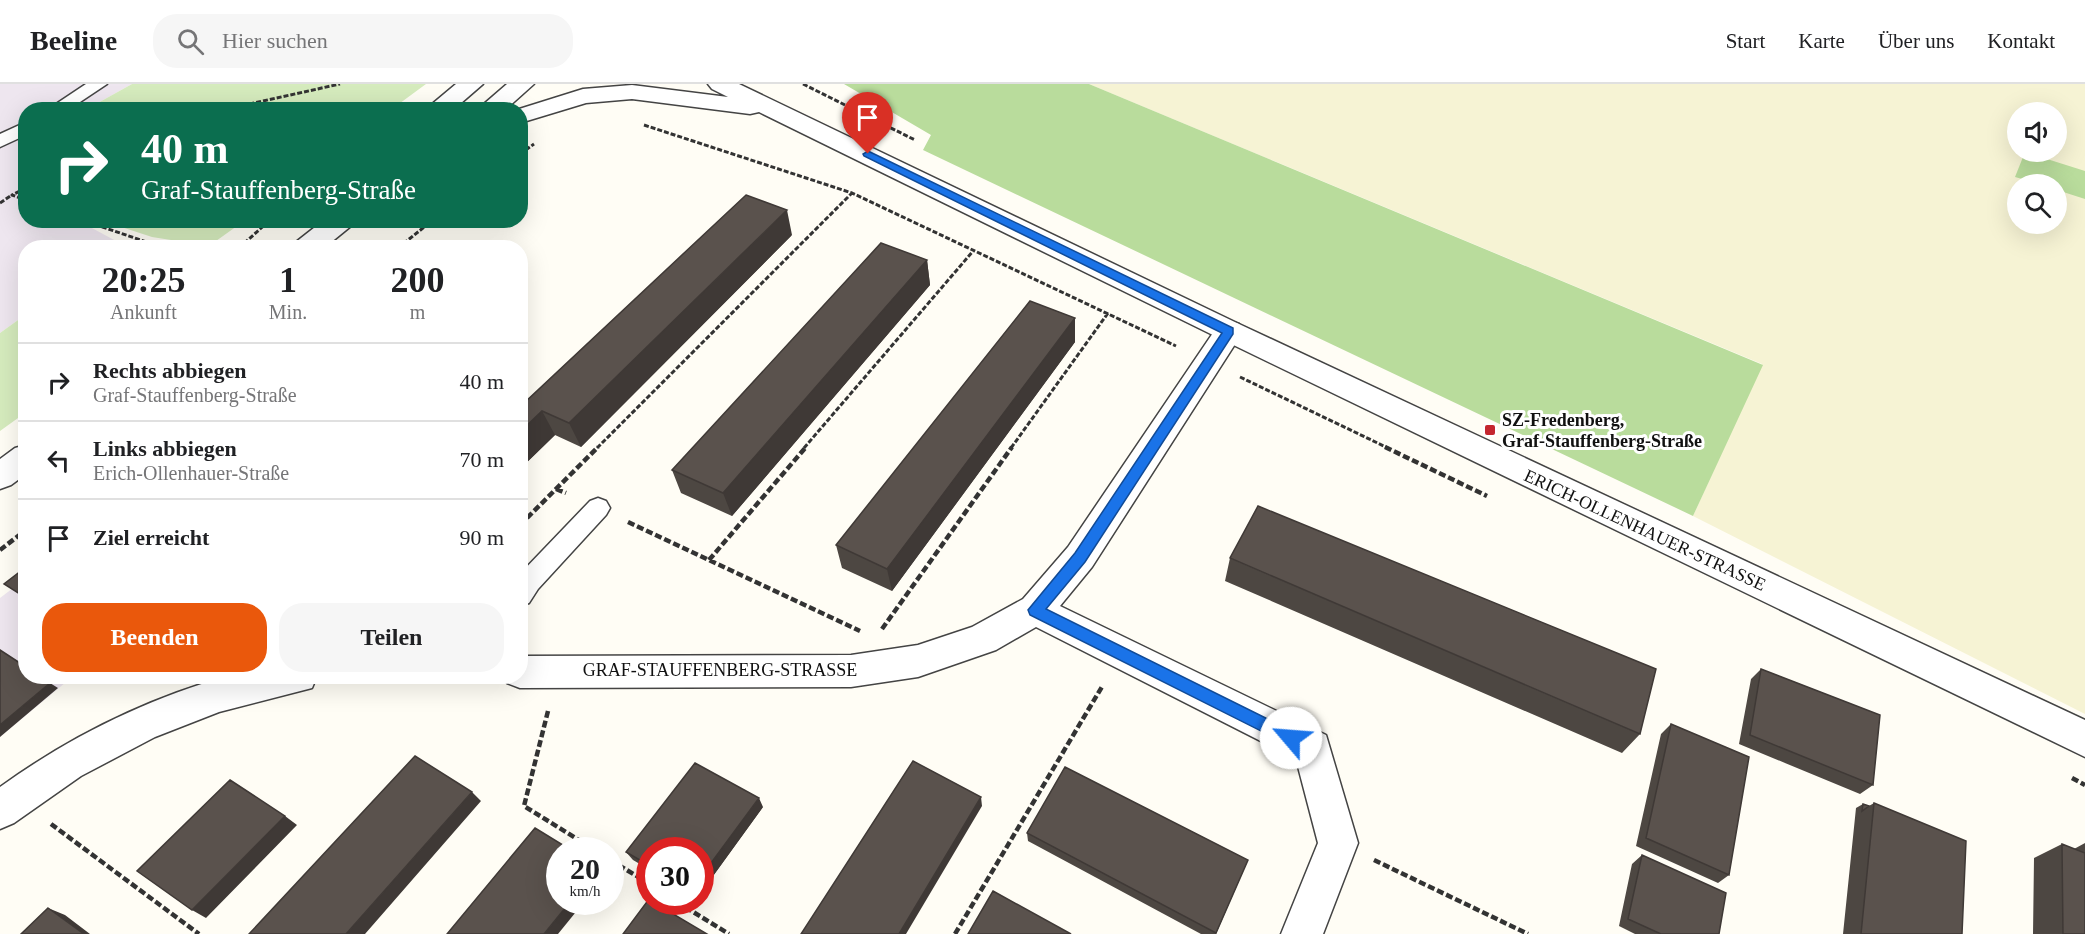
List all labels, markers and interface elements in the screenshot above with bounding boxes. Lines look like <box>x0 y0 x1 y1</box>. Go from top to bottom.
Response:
search box <box>153 14 573 68</box>
text: Beeline <box>30 25 117 56</box>
icon: search <box>174 25 207 58</box>
text: Hier suchen <box>222 28 328 53</box>
text: Start <box>1726 29 1765 53</box>
text: Karte <box>1798 29 1845 53</box>
text: Über uns <box>1878 29 1954 53</box>
text: Kontakt <box>1987 29 2055 53</box>
pin <box>842 92 893 154</box>
icon: arrive <box>851 101 884 134</box>
map controls <box>2007 102 2067 234</box>
button: sound <box>2007 102 2067 162</box>
icon: right <box>42 126 120 204</box>
text: 40 m <box>141 126 229 172</box>
button: search <box>2007 174 2067 234</box>
text: Graf-Stauffenberg-Straße <box>141 175 416 205</box>
text: 20:25 <box>101 260 185 300</box>
text: 1 <box>279 260 297 300</box>
text: 200 <box>391 260 445 300</box>
text: Ankunft <box>110 301 177 323</box>
text: Min. <box>269 301 307 323</box>
text: m <box>410 301 425 323</box>
text: Rechts abbiegen <box>93 358 246 383</box>
icon: right <box>42 366 75 399</box>
text: 40 m <box>459 369 504 394</box>
text: Graf-Stauffenberg-Straße <box>93 384 297 406</box>
place label: SZ-Fredenberg, Graf-Stauffenberg-Straße <box>1502 410 1702 451</box>
marker: SZ-Fredenberg, Graf-Stauffenberg-Straße <box>1483 423 1497 437</box>
text: Links abbiegen <box>93 436 237 461</box>
icon: left <box>42 444 75 477</box>
text: 70 m <box>459 447 504 472</box>
text: Erich-Ollenhauer-Straße <box>93 462 289 484</box>
street label: ERICH-OLLENHAUER-STRASSE <box>1521 465 1769 595</box>
icon: arrive <box>42 522 75 555</box>
text: Ziel erreicht <box>93 525 209 550</box>
text: 90 m <box>459 525 504 550</box>
button: Beenden <box>42 603 267 672</box>
button: Teilen <box>279 603 504 672</box>
street label: GRAF-STAUFFENBERG-STRASSE <box>583 660 857 680</box>
position arrow <box>1259 706 1323 770</box>
speed limit sign: 30 <box>636 837 714 915</box>
text: 20 <box>570 852 600 885</box>
text: km/h <box>570 883 600 899</box>

